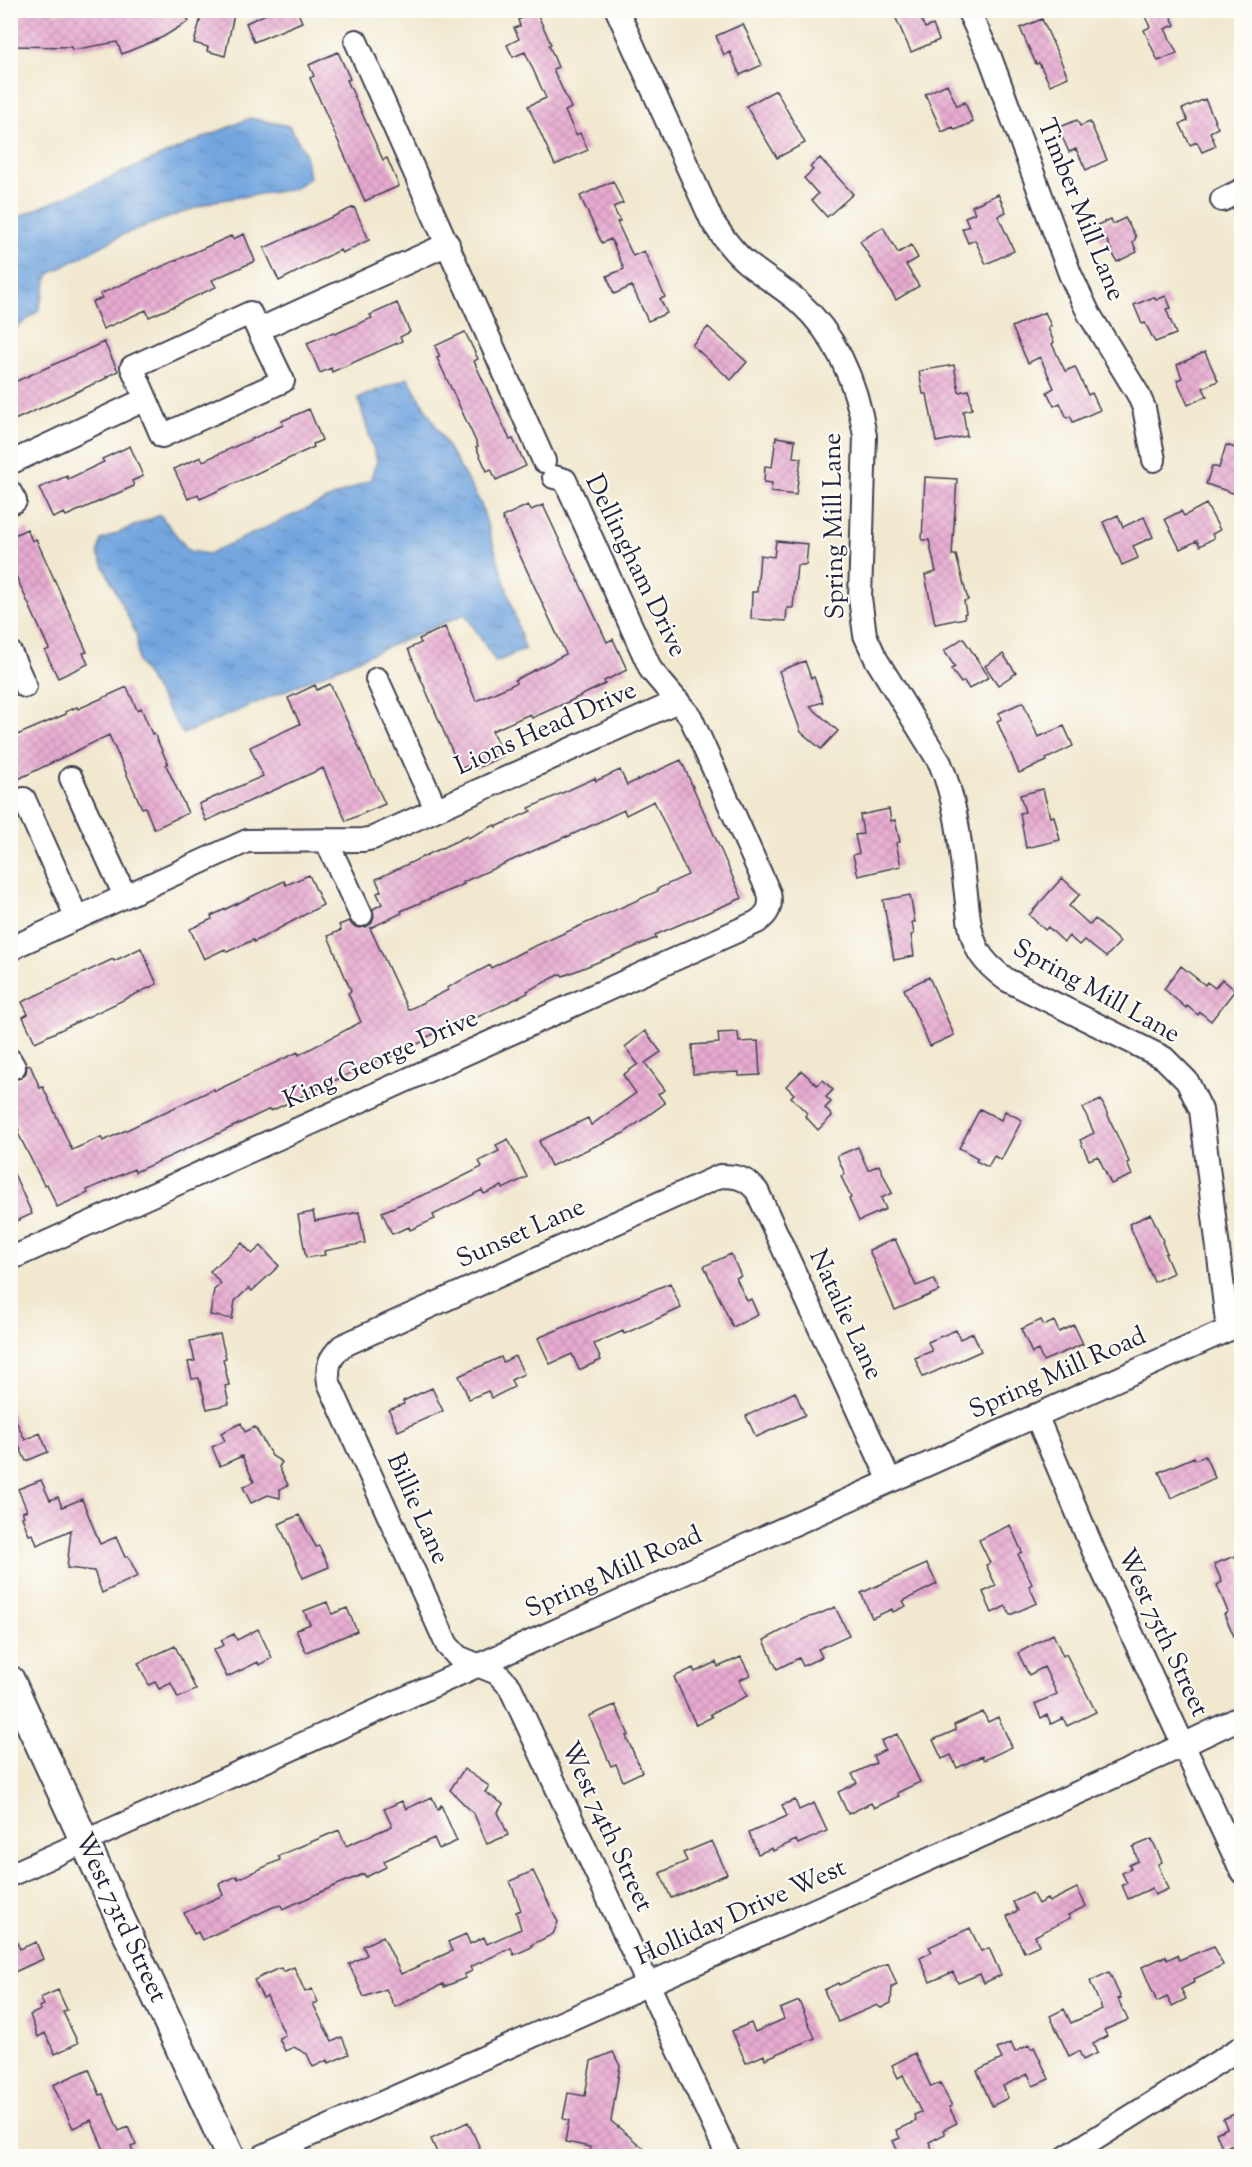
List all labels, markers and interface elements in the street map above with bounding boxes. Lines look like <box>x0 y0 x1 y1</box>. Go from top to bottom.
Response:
street label: Timber Mill Lane <box>1027 113 1133 307</box>
street label: Spring Mill Lane <box>815 432 855 620</box>
street label: Dellingham Drive <box>575 468 695 664</box>
street label: Lions Head Drive <box>449 672 643 786</box>
street label: Spring Mill Lane <box>1005 931 1187 1053</box>
street label: King George Drive <box>278 1000 484 1120</box>
street label: Sunset Lane <box>451 1189 591 1279</box>
street label: Natalie Lane <box>799 1244 891 1386</box>
street label: Spring Mill Road <box>964 1318 1153 1430</box>
street label: Billie Lane <box>376 1448 458 1570</box>
street label: Spring Mill Road <box>520 1517 709 1629</box>
street label: West 75th Street <box>1107 1543 1217 1723</box>
street label: West 74th Street <box>550 1736 662 1918</box>
street label: West 73rd Street <box>64 1827 176 2009</box>
street label: Holliday Drive West <box>630 1850 852 1976</box>

